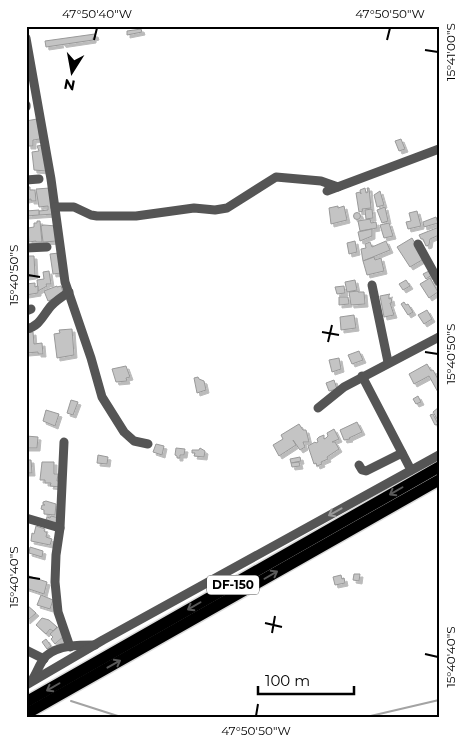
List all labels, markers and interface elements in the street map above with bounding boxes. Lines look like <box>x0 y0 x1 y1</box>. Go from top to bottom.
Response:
text: 47°50'40"W <box>62 6 132 21</box>
text: 47°50'50"W <box>355 6 425 21</box>
text: 15°41'00"S <box>443 23 458 81</box>
north arrow <box>48 48 98 98</box>
text: N <box>62 75 77 95</box>
text: 15°40'50"S <box>6 245 21 305</box>
text: 15°40'50"S <box>443 324 458 384</box>
one-way arrow <box>389 486 404 496</box>
one-way arrow <box>328 508 343 517</box>
text: 15°40'40"S <box>6 546 21 608</box>
one-way arrow <box>263 570 278 579</box>
road number: DF-150 <box>207 576 259 594</box>
one-way arrow <box>188 602 202 612</box>
text: 15°40'40"S <box>443 626 458 688</box>
one-way arrow <box>107 659 122 669</box>
scale bar <box>258 664 354 696</box>
text: 100 m <box>265 671 310 690</box>
one-way arrow <box>47 682 61 692</box>
text: 47°50'50"W <box>221 723 291 738</box>

